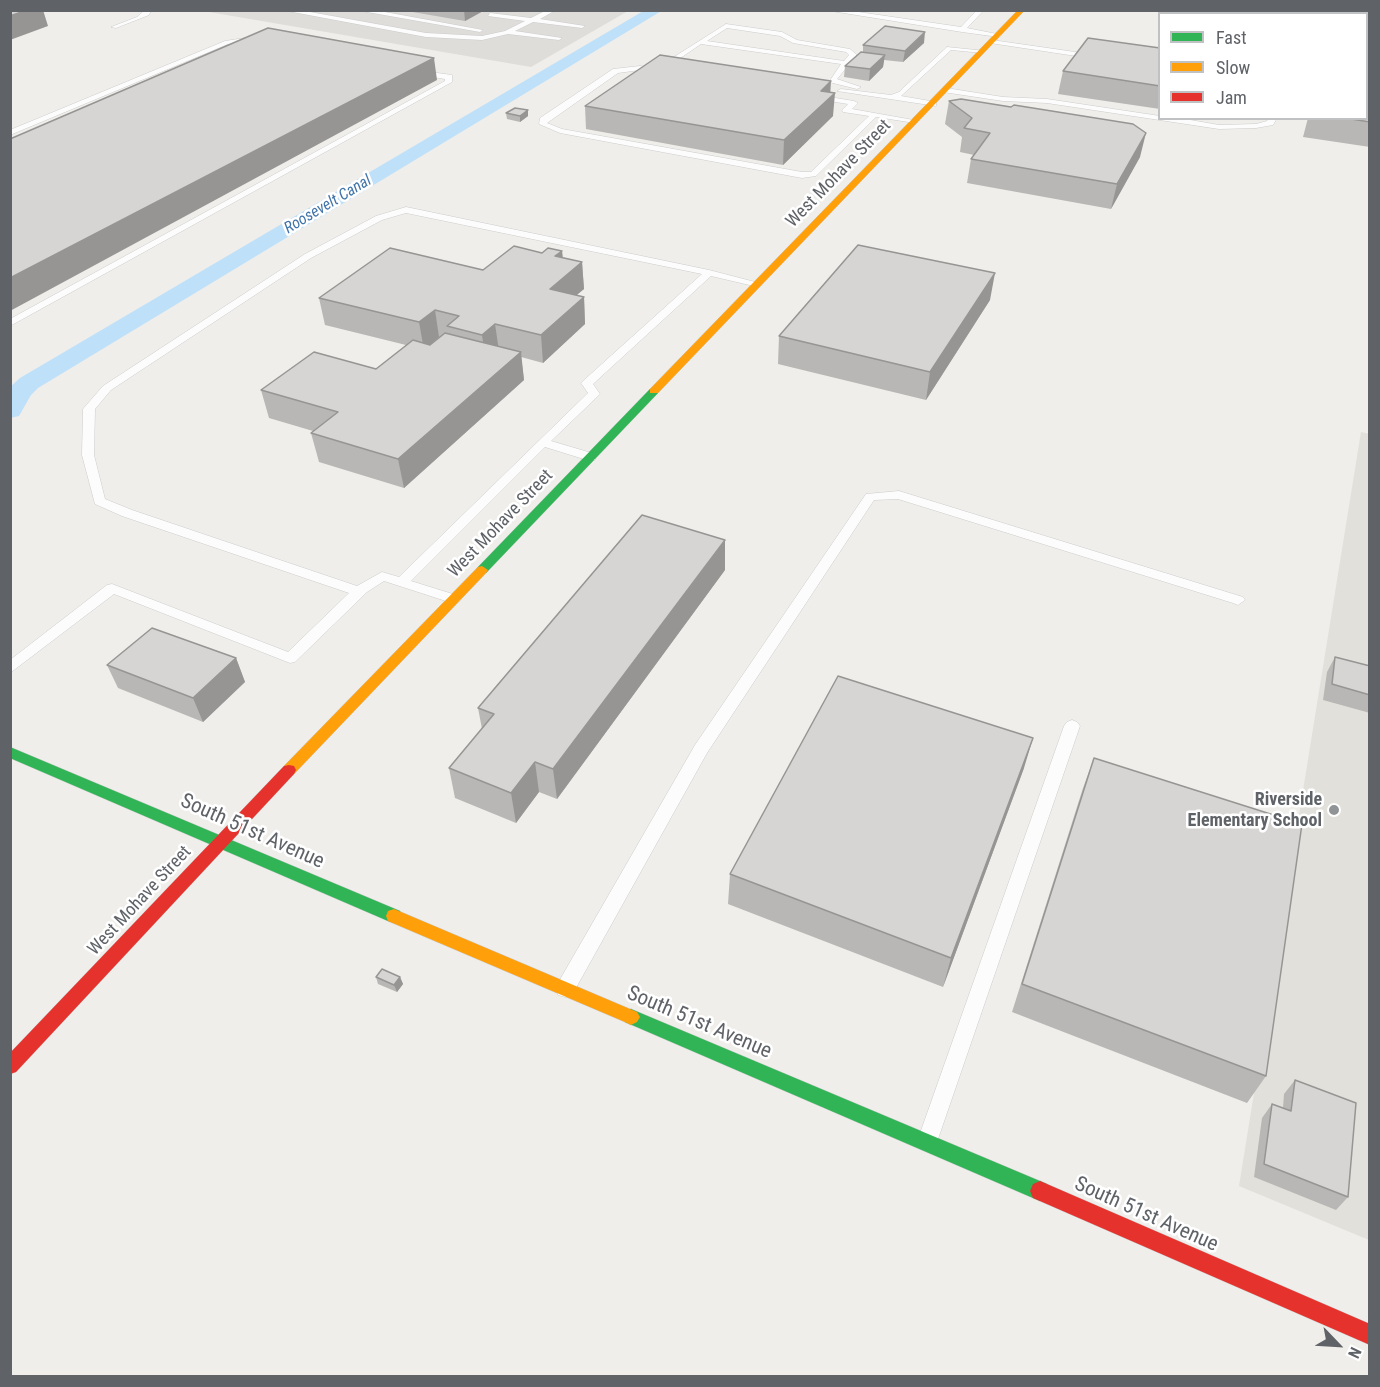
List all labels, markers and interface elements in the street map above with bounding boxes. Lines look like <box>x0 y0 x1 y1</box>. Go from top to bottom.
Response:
legend <box>1158 12 1368 120</box>
text: Fast <box>1216 27 1247 48</box>
text: Slow <box>1216 57 1250 78</box>
text: Jam <box>1216 87 1247 108</box>
street label: West Mohave Street <box>782 116 896 232</box>
water label: Roosevelt Canal <box>281 171 375 239</box>
street label: West Mohave Street <box>444 466 558 582</box>
street label: South 51st Avenue <box>176 789 328 875</box>
place label: Riverside Elementary School <box>1188 789 1322 832</box>
marker: Riverside Elementary School <box>1327 803 1341 817</box>
street label: West Mohave Street <box>84 842 196 960</box>
street label: South 51st Avenue <box>623 981 775 1065</box>
street label: South 51st Avenue <box>1070 1172 1222 1258</box>
north arrow <box>1308 1315 1368 1375</box>
text: N <box>1344 1344 1365 1361</box>

